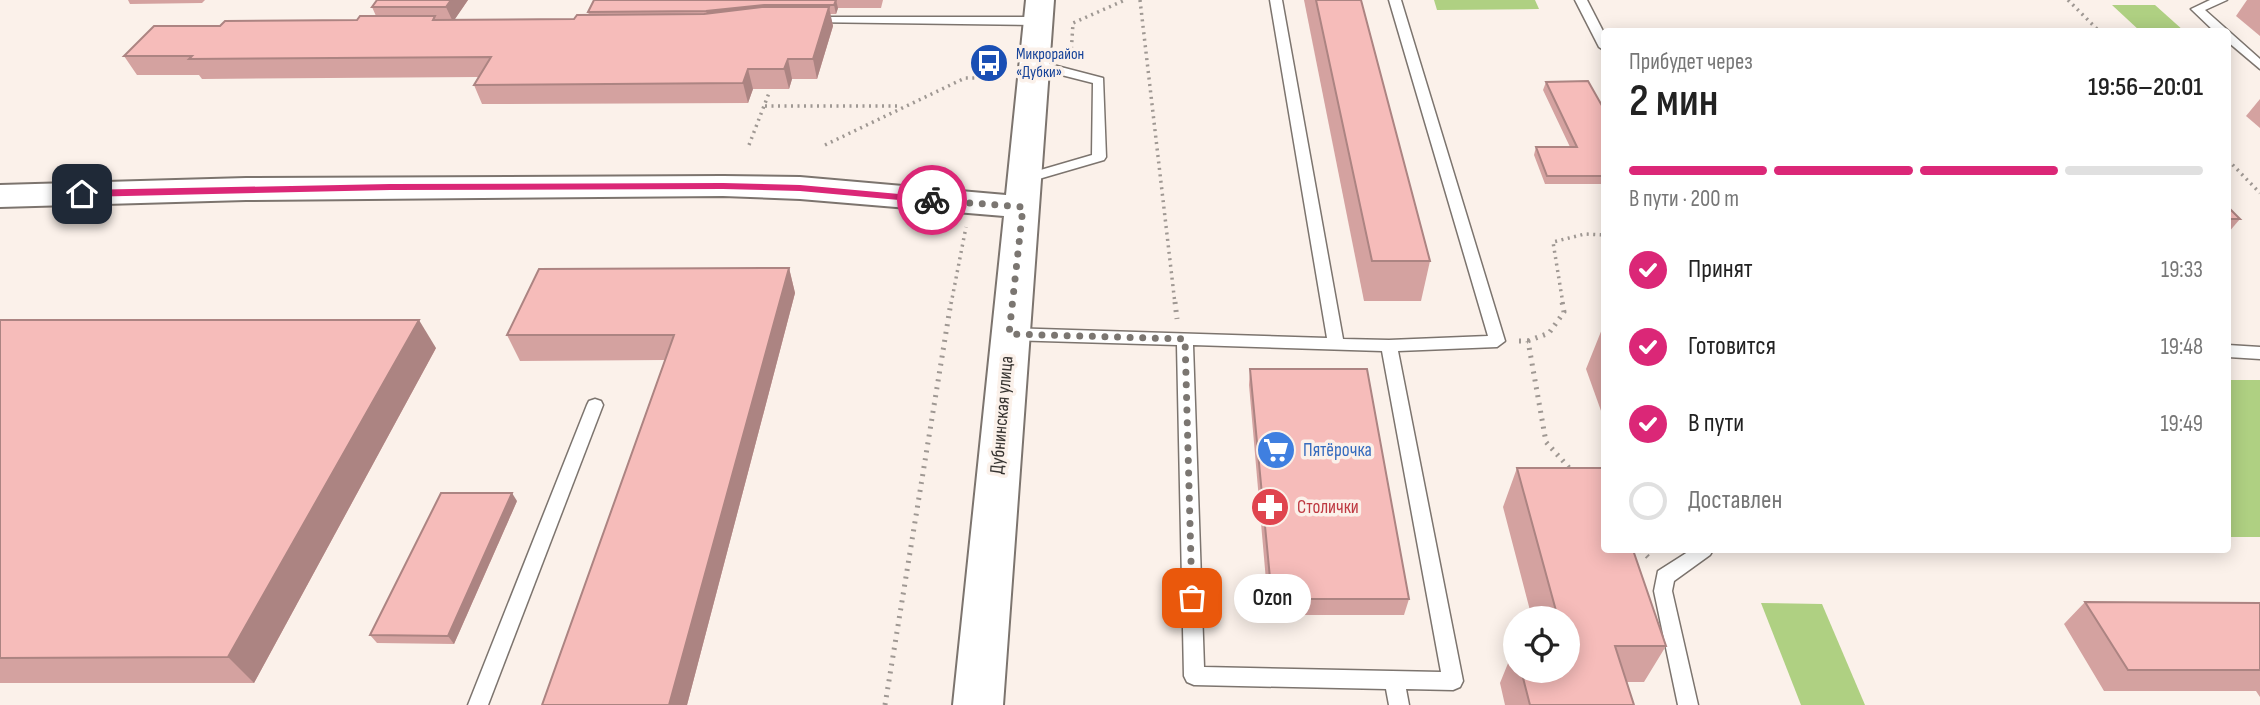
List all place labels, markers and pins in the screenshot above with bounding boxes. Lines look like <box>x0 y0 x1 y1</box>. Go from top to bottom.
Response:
bus stop icon: Микрорайон «Дубки» <box>968 42 1010 84</box>
place label: Микрорайон «Дубки» <box>1016 45 1084 82</box>
pin <box>52 164 112 224</box>
supermarket icon: Пятёрочка <box>1255 429 1297 471</box>
place label: Пятёрочка <box>1303 439 1372 462</box>
pharmacy icon: Столички <box>1249 486 1291 528</box>
place label: Столички <box>1297 496 1359 519</box>
pin <box>1162 568 1222 628</box>
callout: Ozon <box>1234 574 1311 622</box>

